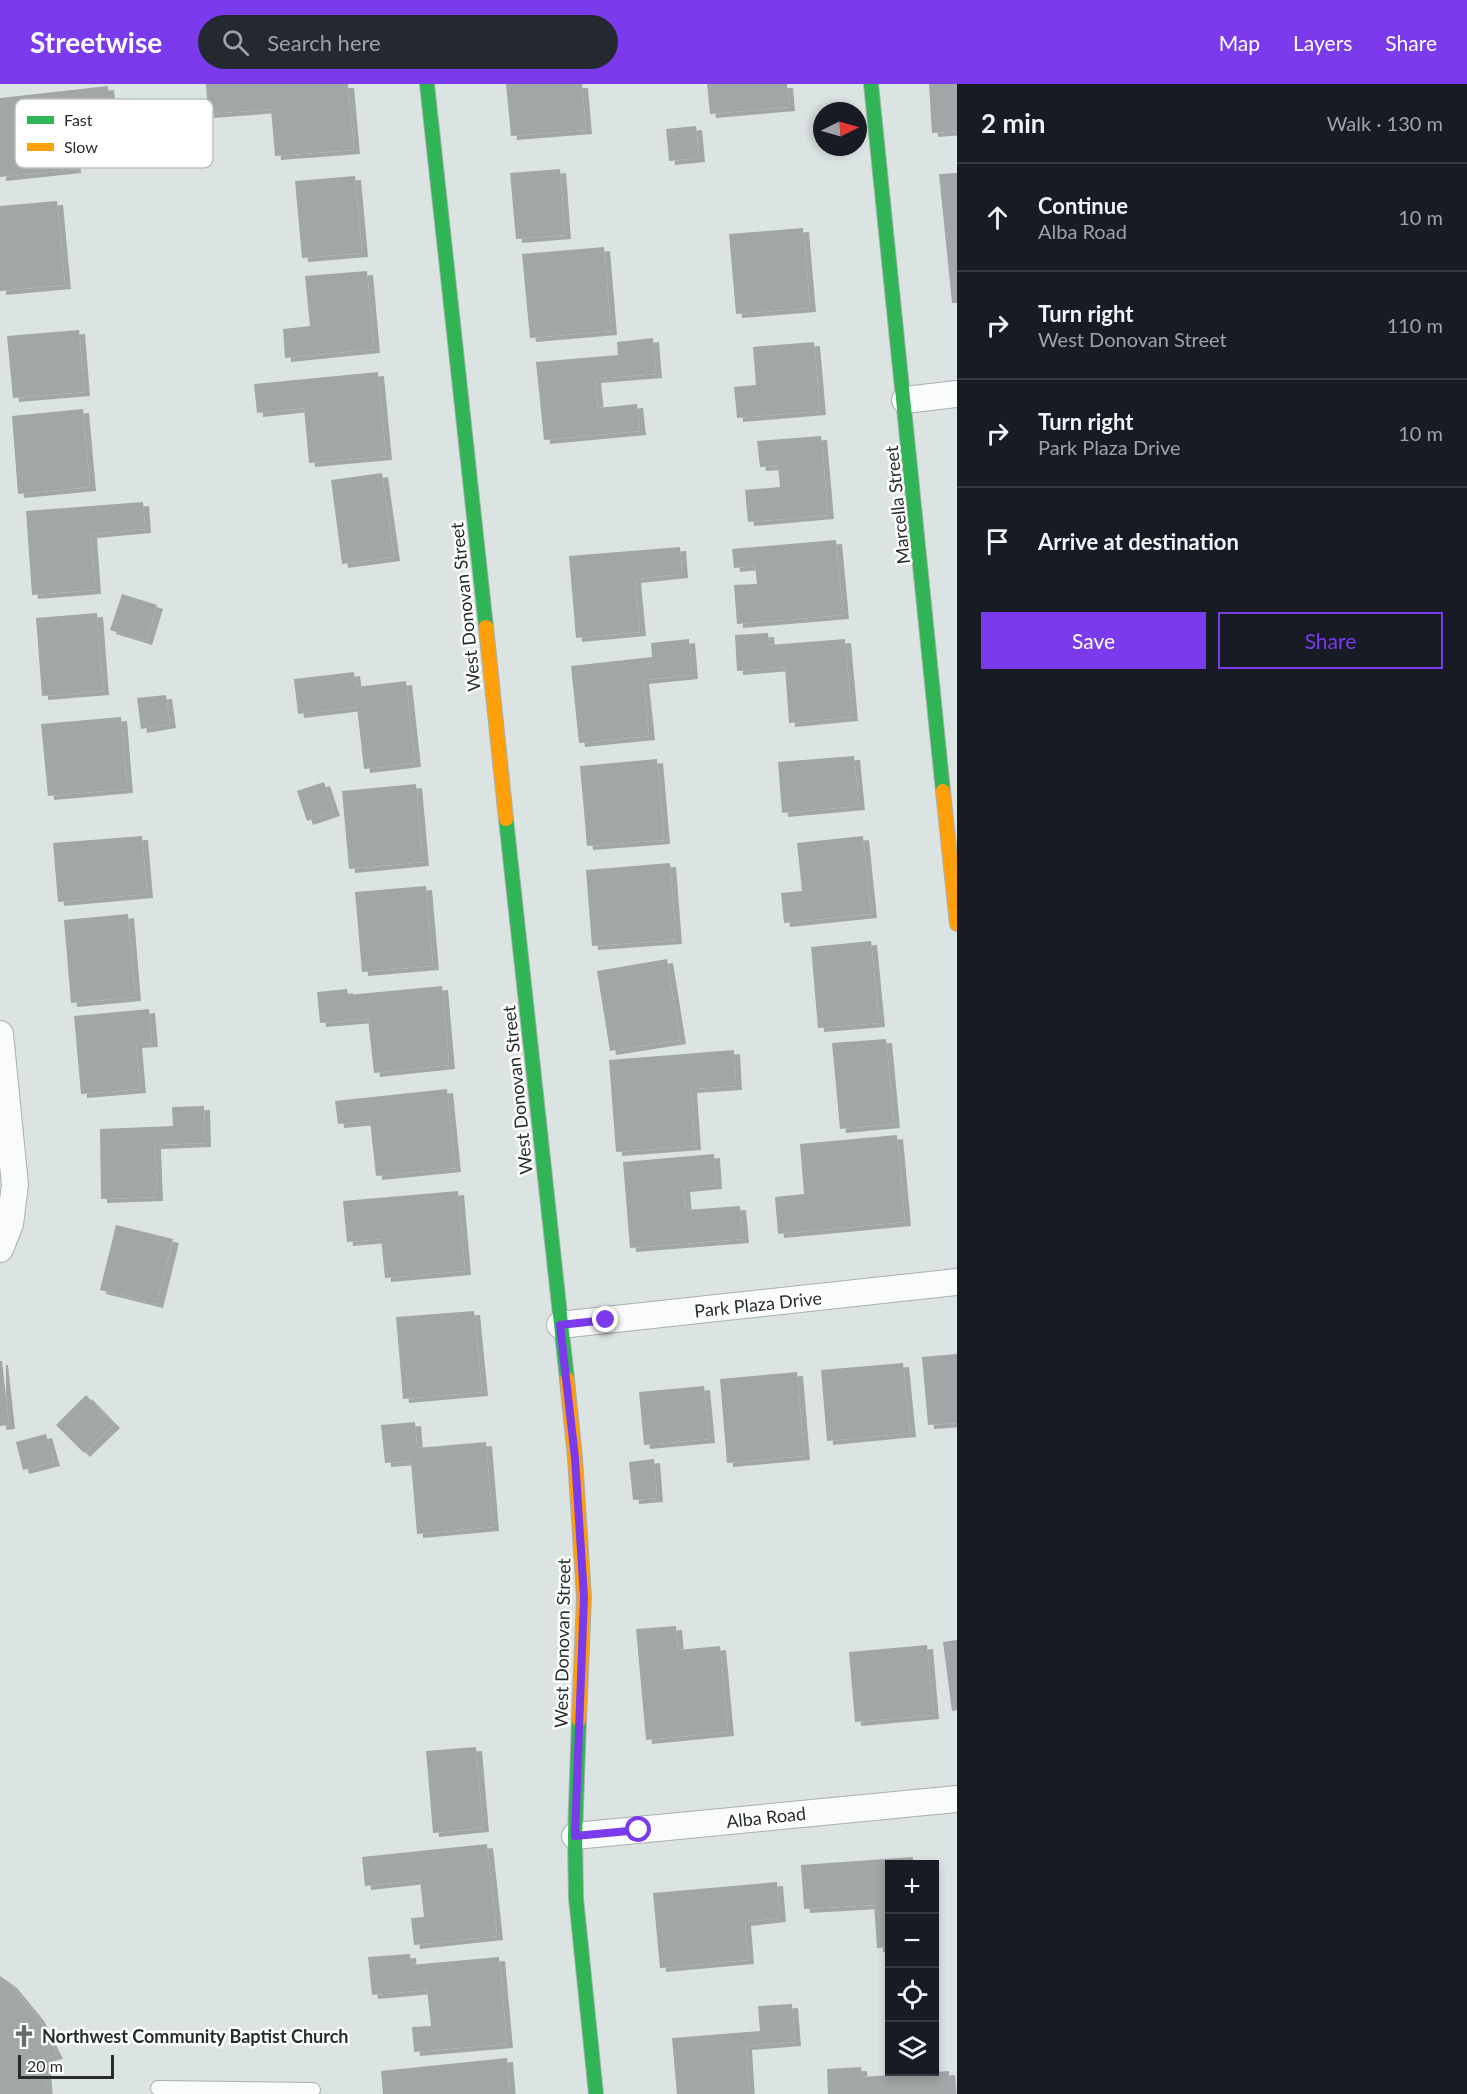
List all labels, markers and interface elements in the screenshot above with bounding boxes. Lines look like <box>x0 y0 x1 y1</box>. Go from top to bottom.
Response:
search box <box>198 15 618 69</box>
text: Streetwise <box>30 25 162 59</box>
icon: search <box>219 26 252 59</box>
text: Search here <box>267 29 381 56</box>
text: Map <box>1219 30 1260 55</box>
text: Layers <box>1293 30 1352 55</box>
text: Share <box>1385 30 1437 55</box>
legend <box>15 99 213 168</box>
north arrow <box>813 102 867 156</box>
text: 2 min <box>981 107 1045 139</box>
text: Fast <box>64 110 93 129</box>
text: Walk · 130 m <box>1327 111 1443 135</box>
text: Slow <box>64 137 98 156</box>
text: Continue <box>1038 192 1128 219</box>
icon: ahead <box>981 201 1014 234</box>
text: 10 m <box>1398 205 1443 229</box>
text: Alba Road <box>1038 219 1127 243</box>
text: Turn right <box>1038 300 1133 327</box>
icon: right <box>981 309 1014 342</box>
text: 110 m <box>1387 313 1443 337</box>
text: West Donovan Street <box>1038 327 1227 351</box>
text: Turn right <box>1038 408 1133 435</box>
icon: right <box>981 417 1014 450</box>
text: 10 m <box>1398 421 1443 445</box>
text: Park Plaza Drive <box>1038 435 1181 459</box>
street label: Marcella Street <box>880 444 914 565</box>
street label: West Donovan Street <box>445 521 485 693</box>
icon: arrive <box>981 525 1014 558</box>
text: Arrive at destination <box>1038 528 1239 555</box>
button: Save <box>981 612 1206 669</box>
button: Share <box>1218 612 1443 669</box>
street label: West Donovan Street <box>497 1004 537 1176</box>
street label: Park Plaza Drive <box>693 1286 823 1322</box>
route end <box>592 1306 618 1332</box>
street label: West Donovan Street <box>550 1557 574 1728</box>
street label: Alba Road <box>725 1802 807 1832</box>
route start <box>625 1816 651 1842</box>
map controls <box>885 1860 939 2076</box>
button: + <box>885 1860 939 1914</box>
button: − <box>885 1914 939 1968</box>
button: locate <box>885 1968 939 2022</box>
button: layers <box>885 2022 939 2076</box>
church icon: Northwest Community Baptist Church <box>11 2023 37 2049</box>
place label: Northwest Community Baptist Church <box>42 2025 349 2047</box>
scale bar <box>18 2052 114 2080</box>
text: 20 m <box>27 2056 63 2075</box>

